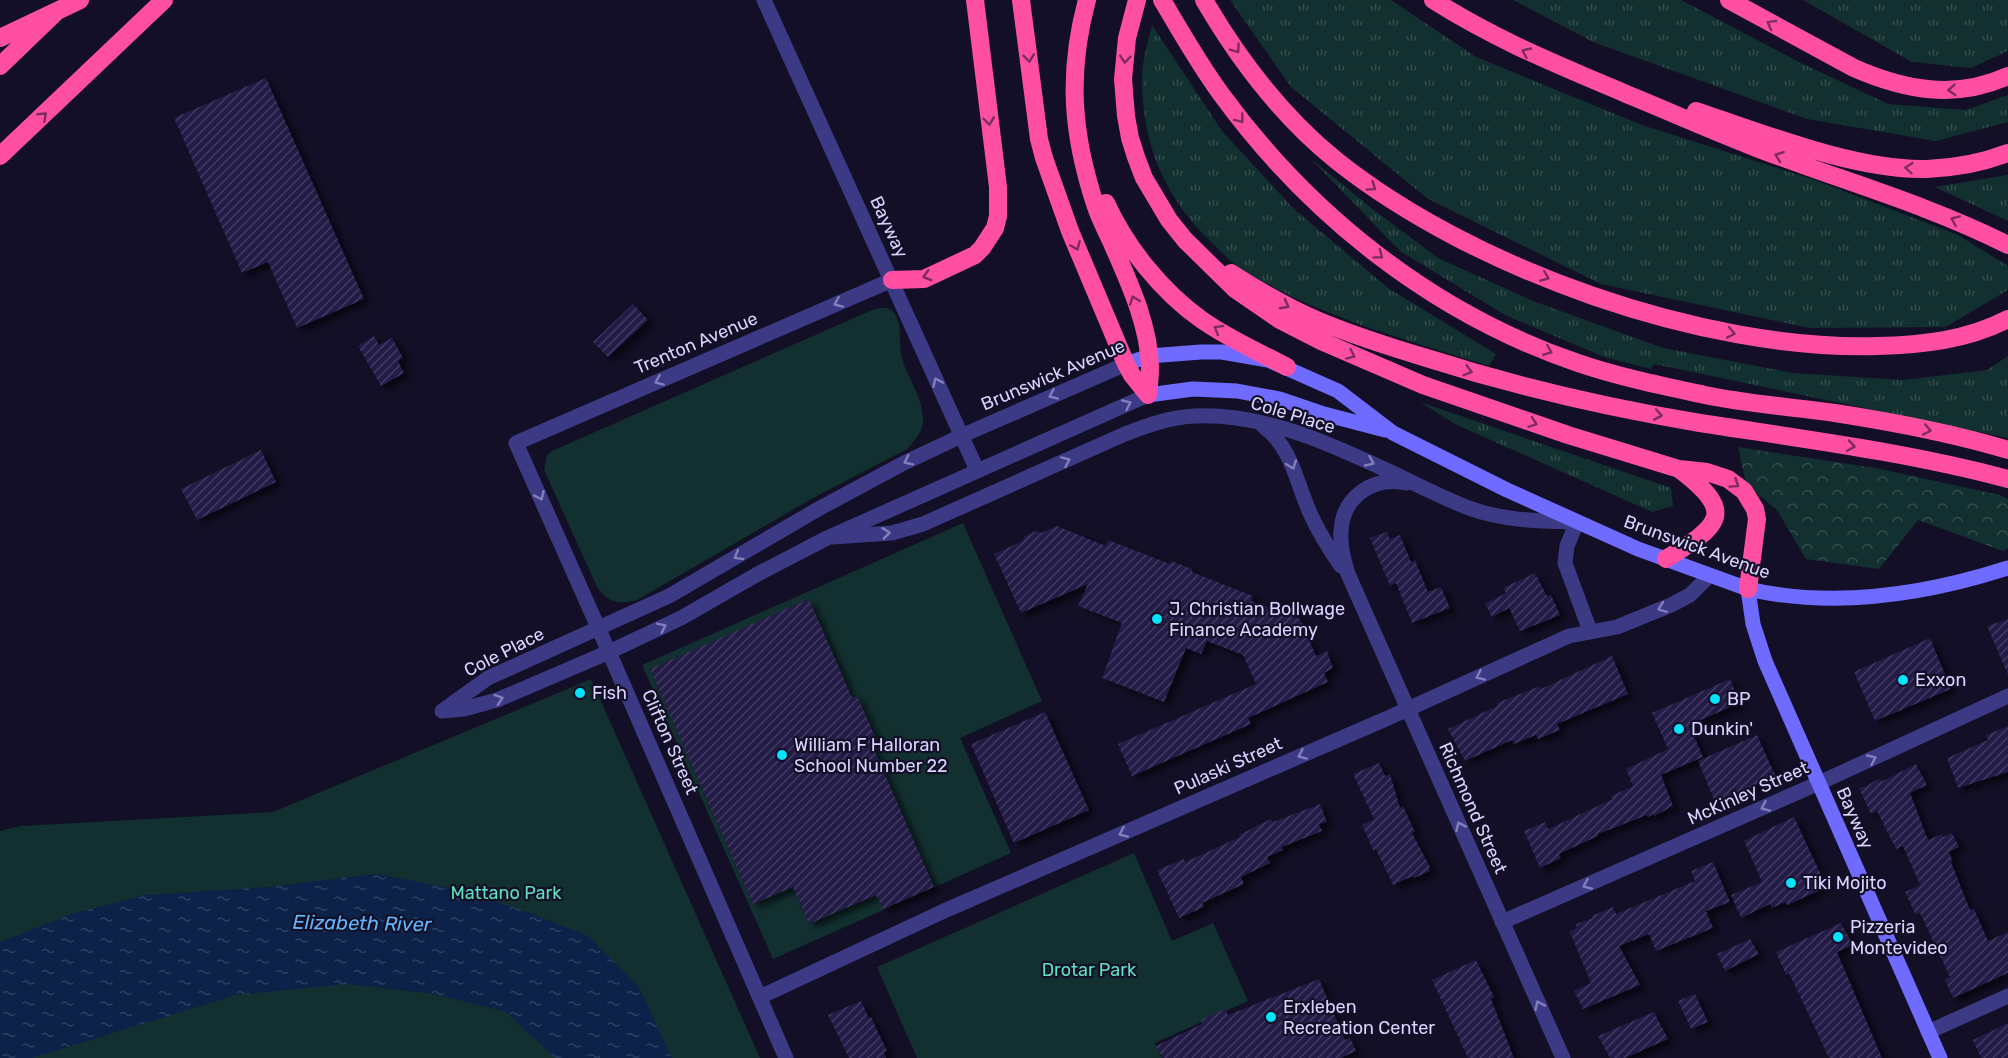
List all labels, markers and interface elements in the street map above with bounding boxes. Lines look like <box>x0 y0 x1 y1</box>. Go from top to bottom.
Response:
one-way arrow <box>1767 20 1778 31</box>
one-way arrow <box>1229 43 1240 54</box>
one-way arrow <box>1521 47 1532 59</box>
one-way arrow <box>1022 53 1035 63</box>
one-way arrow <box>1119 54 1132 64</box>
one-way arrow <box>1947 84 1956 97</box>
one-way arrow <box>36 112 46 123</box>
one-way arrow <box>1233 112 1244 123</box>
one-way arrow <box>983 116 995 125</box>
one-way arrow <box>1774 150 1785 163</box>
one-way arrow <box>1905 162 1914 175</box>
one-way arrow <box>1365 180 1376 191</box>
street label: Bayway <box>865 193 913 261</box>
one-way arrow <box>1951 215 1962 227</box>
one-way arrow <box>1069 240 1081 251</box>
one-way arrow <box>1372 248 1383 259</box>
one-way arrow <box>922 269 933 281</box>
one-way arrow <box>1538 270 1549 282</box>
one-way arrow <box>1129 295 1142 306</box>
one-way arrow <box>834 296 845 308</box>
one-way arrow <box>1279 297 1290 309</box>
street label: Trenton Avenue <box>631 307 761 379</box>
one-way arrow <box>1214 325 1224 337</box>
one-way arrow <box>1726 326 1736 339</box>
street label: Brunswick Avenue <box>978 335 1128 415</box>
one-way arrow <box>1541 344 1552 356</box>
one-way arrow <box>1344 348 1355 360</box>
one-way arrow <box>1462 364 1473 376</box>
one-way arrow <box>655 373 666 385</box>
one-way arrow <box>932 377 944 388</box>
one-way arrow <box>1049 387 1060 399</box>
street label: Cole Place <box>1248 392 1338 438</box>
one-way arrow <box>1120 399 1131 411</box>
one-way arrow <box>1653 408 1663 421</box>
one-way arrow <box>1528 415 1538 428</box>
one-way arrow <box>1921 423 1931 436</box>
one-way arrow <box>1845 439 1855 452</box>
one-way arrow <box>903 453 914 465</box>
one-way arrow <box>1363 455 1374 467</box>
one-way arrow <box>1059 456 1070 468</box>
one-way arrow <box>1285 459 1298 470</box>
one-way arrow <box>1728 477 1739 488</box>
one-way arrow <box>532 490 544 501</box>
street label: Brunswick Avenue <box>1621 510 1773 584</box>
one-way arrow <box>881 528 890 540</box>
one-way arrow <box>734 549 744 560</box>
place label: J. Christian Bollwage Finance Academy <box>1169 598 1345 641</box>
one-way arrow <box>1657 601 1667 614</box>
marker: J. Christian Bollwage Finance Academy <box>1150 612 1164 626</box>
street label: Cole Place <box>460 622 548 682</box>
one-way arrow <box>655 623 666 635</box>
one-way arrow <box>1475 669 1486 681</box>
place label: Exxon <box>1915 669 1966 691</box>
marker: Exxon <box>1896 673 1910 687</box>
place label: Fish <box>592 682 627 704</box>
marker: Fish <box>573 686 587 700</box>
street label: Clifton Street <box>637 686 703 798</box>
place label: BP <box>1727 688 1751 710</box>
marker: BP <box>1708 692 1722 706</box>
one-way arrow <box>493 694 504 706</box>
place label: Dunkin' <box>1691 718 1753 740</box>
marker: Dunkin' <box>1672 722 1686 736</box>
street label: Pulaski Street <box>1171 732 1285 800</box>
place label: William F Halloran School Number 22 <box>794 734 948 777</box>
street label: Richmond Street <box>1434 739 1512 877</box>
marker: William F Halloran School Number 22 <box>775 748 789 762</box>
one-way arrow <box>1297 748 1308 760</box>
one-way arrow <box>1866 754 1877 766</box>
street label: McKinley Street <box>1684 756 1812 830</box>
street label: Bayway <box>1832 784 1878 852</box>
one-way arrow <box>1761 800 1772 812</box>
one-way arrow <box>1455 822 1467 833</box>
one-way arrow <box>1118 826 1129 838</box>
place label: Tiki Mojito <box>1803 872 1887 894</box>
marker: Tiki Mojito <box>1784 876 1798 890</box>
one-way arrow <box>1582 878 1593 890</box>
park label: Mattano Park <box>450 882 562 904</box>
water label: Elizabeth River <box>292 910 433 936</box>
place label: Pizzeria Montevideo <box>1850 916 1948 959</box>
marker: Pizzeria Montevideo <box>1831 930 1845 944</box>
park label: Drotar Park <box>1042 959 1137 981</box>
place label: Erxleben Recreation Center <box>1283 996 1435 1039</box>
one-way arrow <box>1534 1000 1546 1011</box>
marker: Erxleben Recreation Center <box>1264 1010 1278 1024</box>

